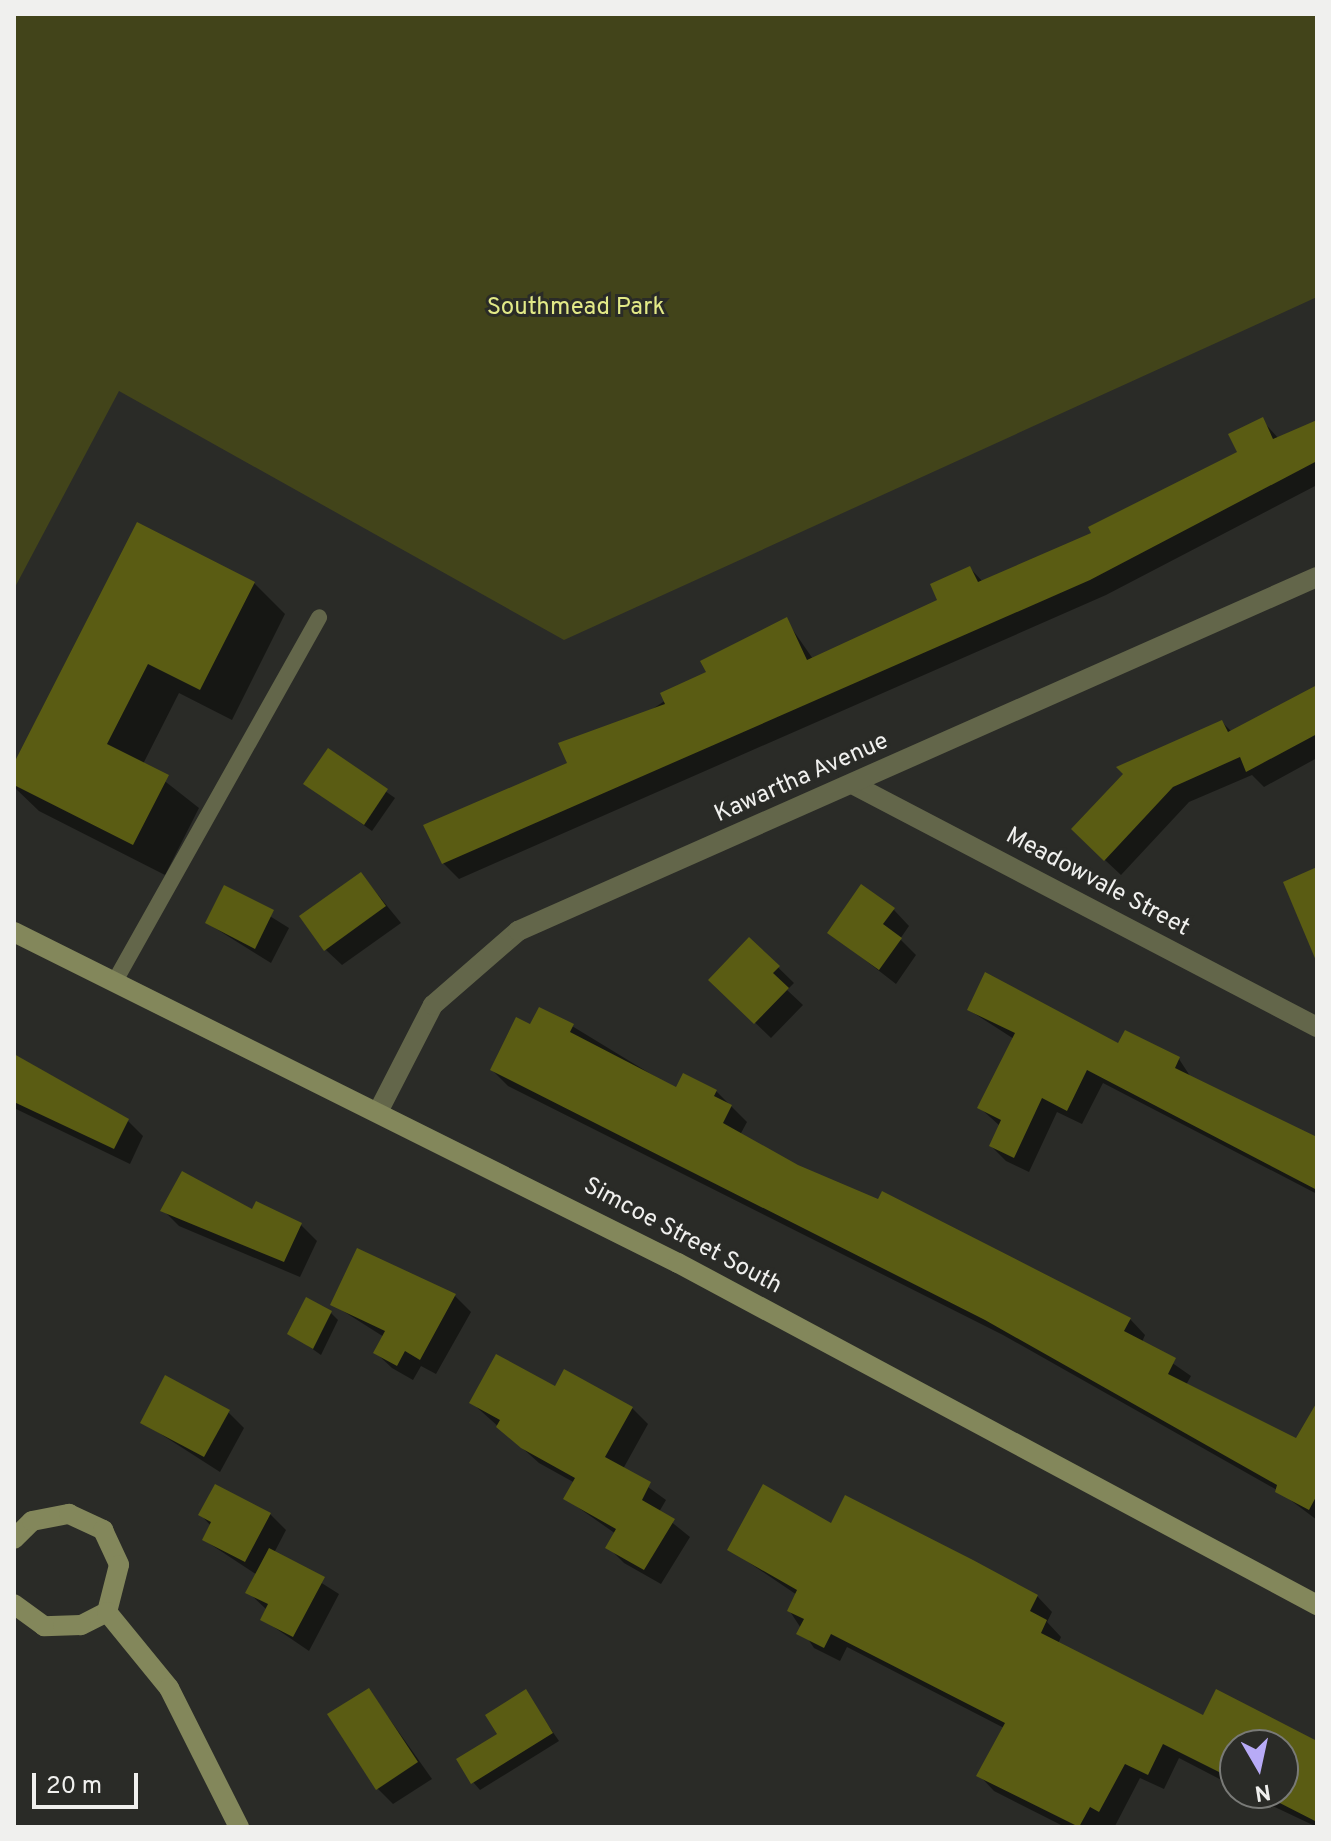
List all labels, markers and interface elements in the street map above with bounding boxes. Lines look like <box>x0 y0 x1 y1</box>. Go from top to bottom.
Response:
park label: Southmead Park <box>487 295 665 323</box>
street label: Kawartha Avenue <box>710 728 894 830</box>
street label: Meadowvale Street <box>1000 822 1194 944</box>
street label: Simcoe Street South <box>578 1173 786 1301</box>
north arrow <box>1219 1729 1299 1809</box>
scale bar <box>36 1757 142 1807</box>
text: 20 m <box>46 1772 102 1802</box>
text: N <box>1253 1777 1272 1806</box>

